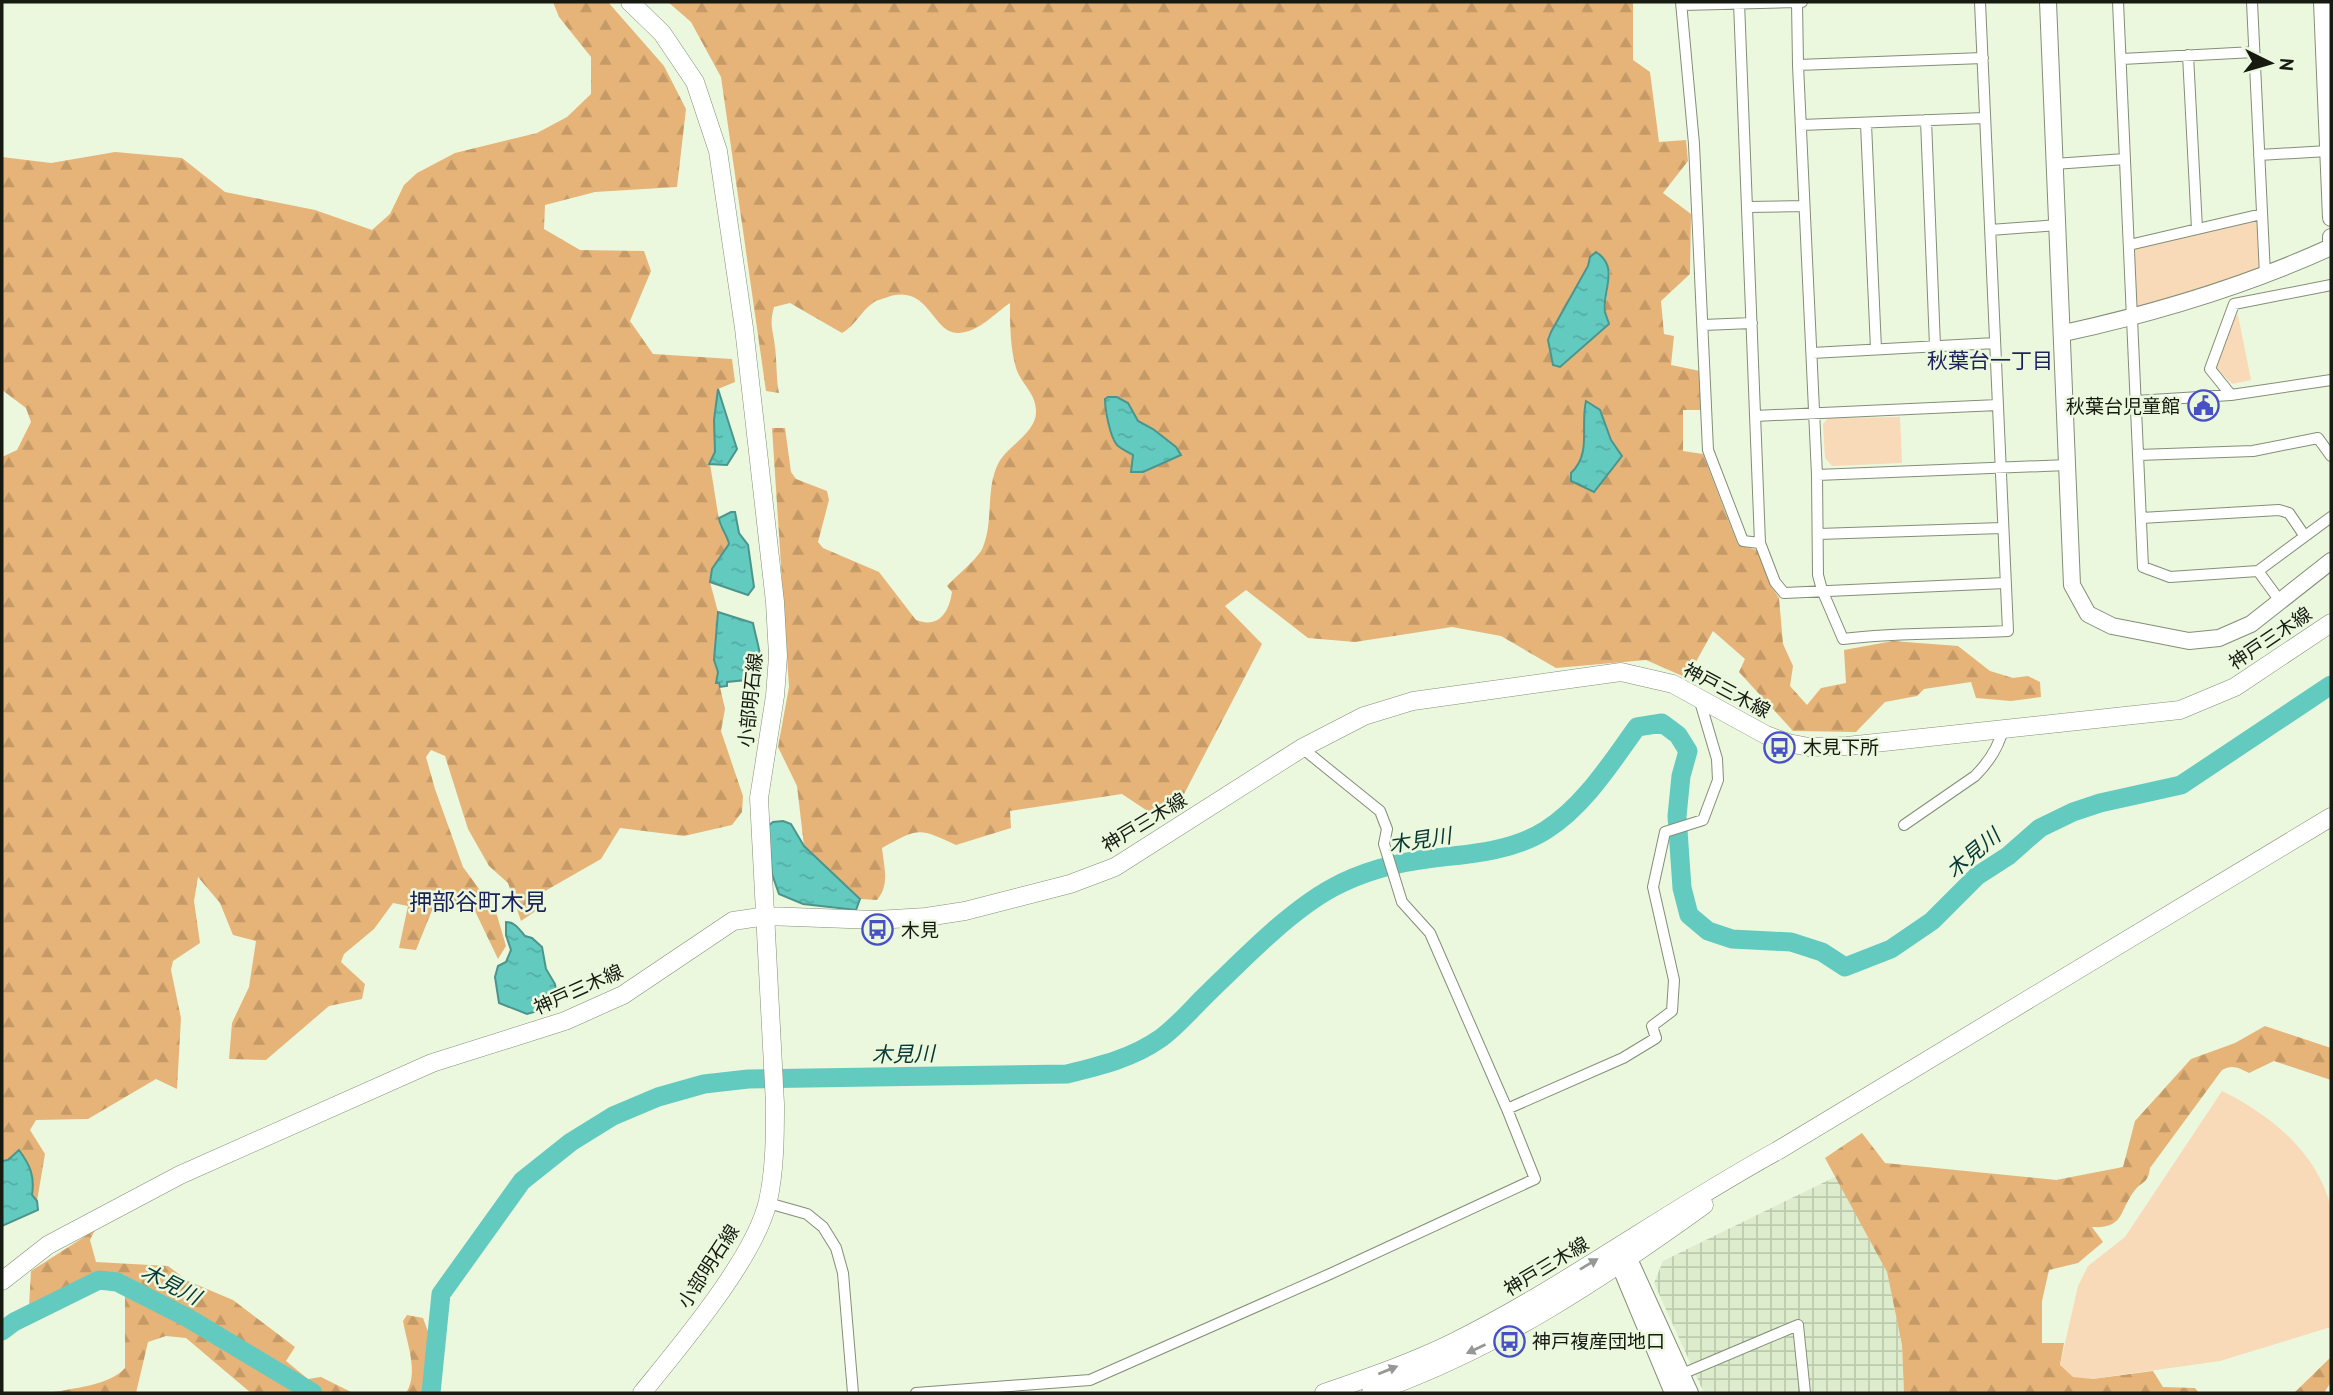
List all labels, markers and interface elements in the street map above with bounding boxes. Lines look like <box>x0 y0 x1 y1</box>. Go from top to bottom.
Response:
north arrow <box>2235 28 2305 98</box>
text: N <box>2274 57 2299 72</box>
district label: 秋葉台一丁目 <box>1927 347 2053 374</box>
public building icon: 秋葉台児童館 <box>2186 389 2220 423</box>
place label: 秋葉台児童館 <box>2066 394 2180 418</box>
street label: 神戸三木線 <box>2224 601 2316 675</box>
street label: 小部明石線 <box>733 651 767 749</box>
street label: 神戸三木線 <box>1679 657 1775 723</box>
bus stop icon: 木見下所 <box>1763 730 1797 764</box>
place label: 木見下所 <box>1803 735 1879 759</box>
street label: 神戸三木線 <box>1097 787 1191 857</box>
water label: 木見川 <box>1387 821 1455 858</box>
water label: 木見川 <box>1940 821 2007 884</box>
district label: 押部谷町木見 <box>409 887 547 916</box>
bus stop icon: 木見 <box>861 913 895 947</box>
place label: 木見 <box>901 918 939 942</box>
street label: 神戸三木線 <box>530 959 626 1019</box>
water label: 木見川 <box>871 1040 937 1068</box>
street label: 小部明石線 <box>672 1220 744 1312</box>
street label: 神戸三木線 <box>1499 1231 1593 1301</box>
water label: 木見川 <box>137 1258 207 1311</box>
one-way arrow <box>1579 1259 1599 1271</box>
bus stop icon: 神戸複産団地口 <box>1492 1324 1526 1358</box>
place label: 神戸複産団地口 <box>1532 1329 1665 1353</box>
one-way arrow <box>1466 1343 1486 1354</box>
one-way arrow <box>1378 1365 1399 1376</box>

